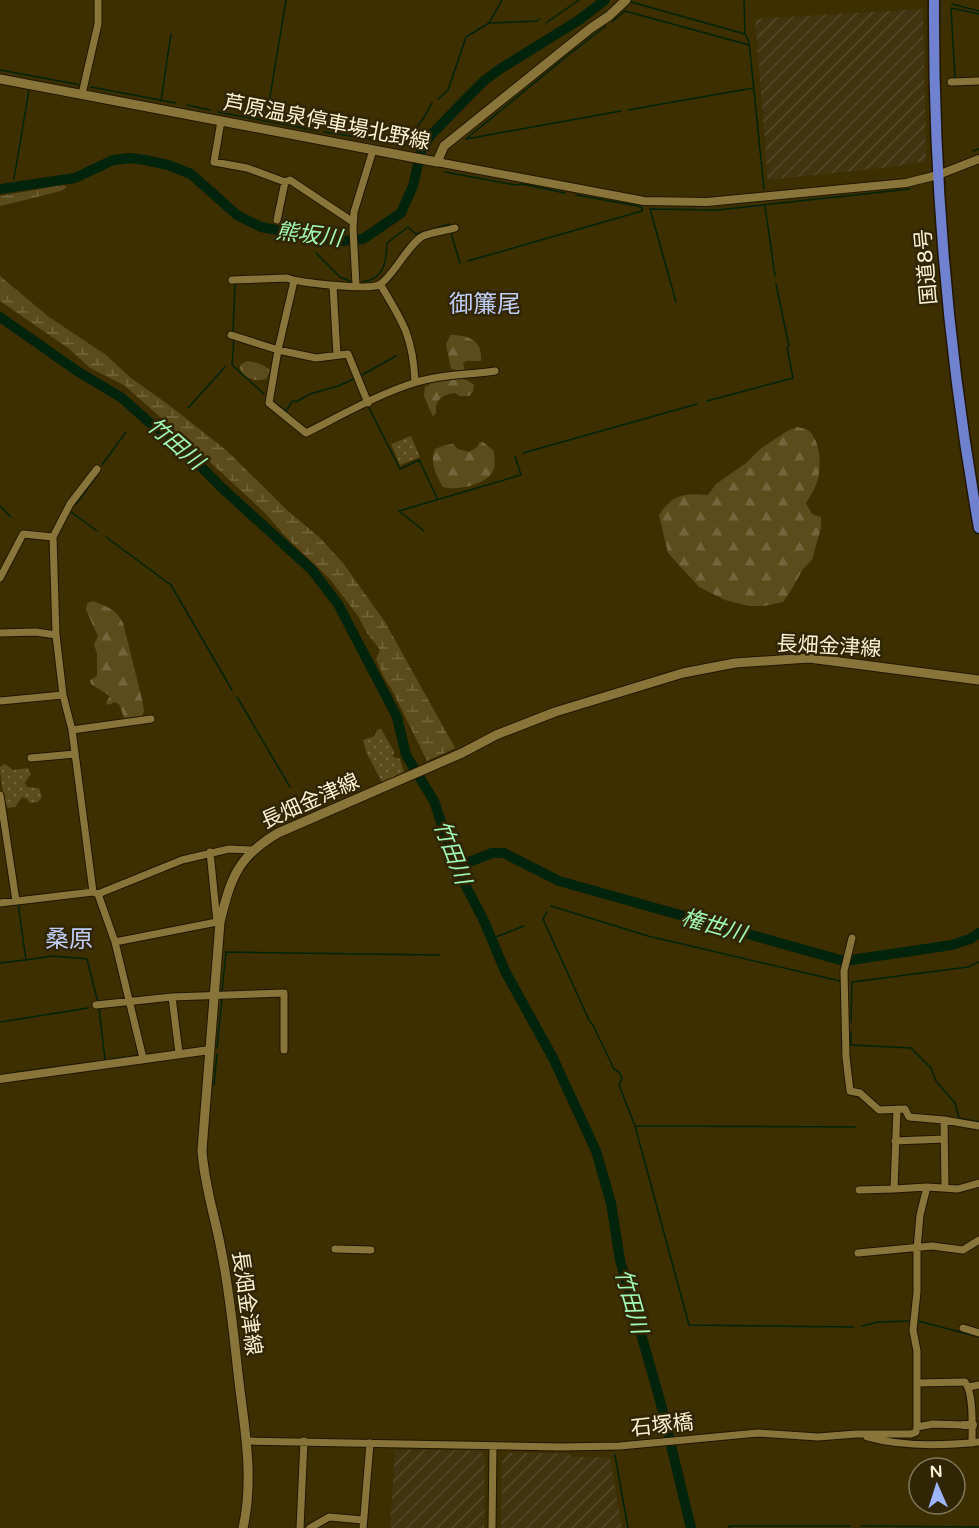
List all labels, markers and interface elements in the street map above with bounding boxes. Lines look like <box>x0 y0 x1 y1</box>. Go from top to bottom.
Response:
street label: 芦原温泉停車場北野線 <box>221 90 432 155</box>
water label: 熊坂川 <box>275 218 345 252</box>
street label: 国道8号 <box>911 228 942 306</box>
district label: 御簾尾 <box>449 290 521 319</box>
water label: 竹田川 <box>142 412 210 477</box>
street label: 長畑金津線 <box>776 631 882 662</box>
street label: 長畑金津線 <box>257 769 363 834</box>
water label: 竹田川 <box>428 817 477 890</box>
water label: 権世川 <box>678 904 751 948</box>
district label: 桑原 <box>45 925 93 954</box>
street label: 長畑金津線 <box>227 1249 266 1357</box>
water label: 竹田川 <box>609 1266 653 1338</box>
street label: 石塚橋 <box>629 1410 695 1441</box>
north arrow <box>907 1456 967 1516</box>
text: N <box>929 1462 943 1482</box>

